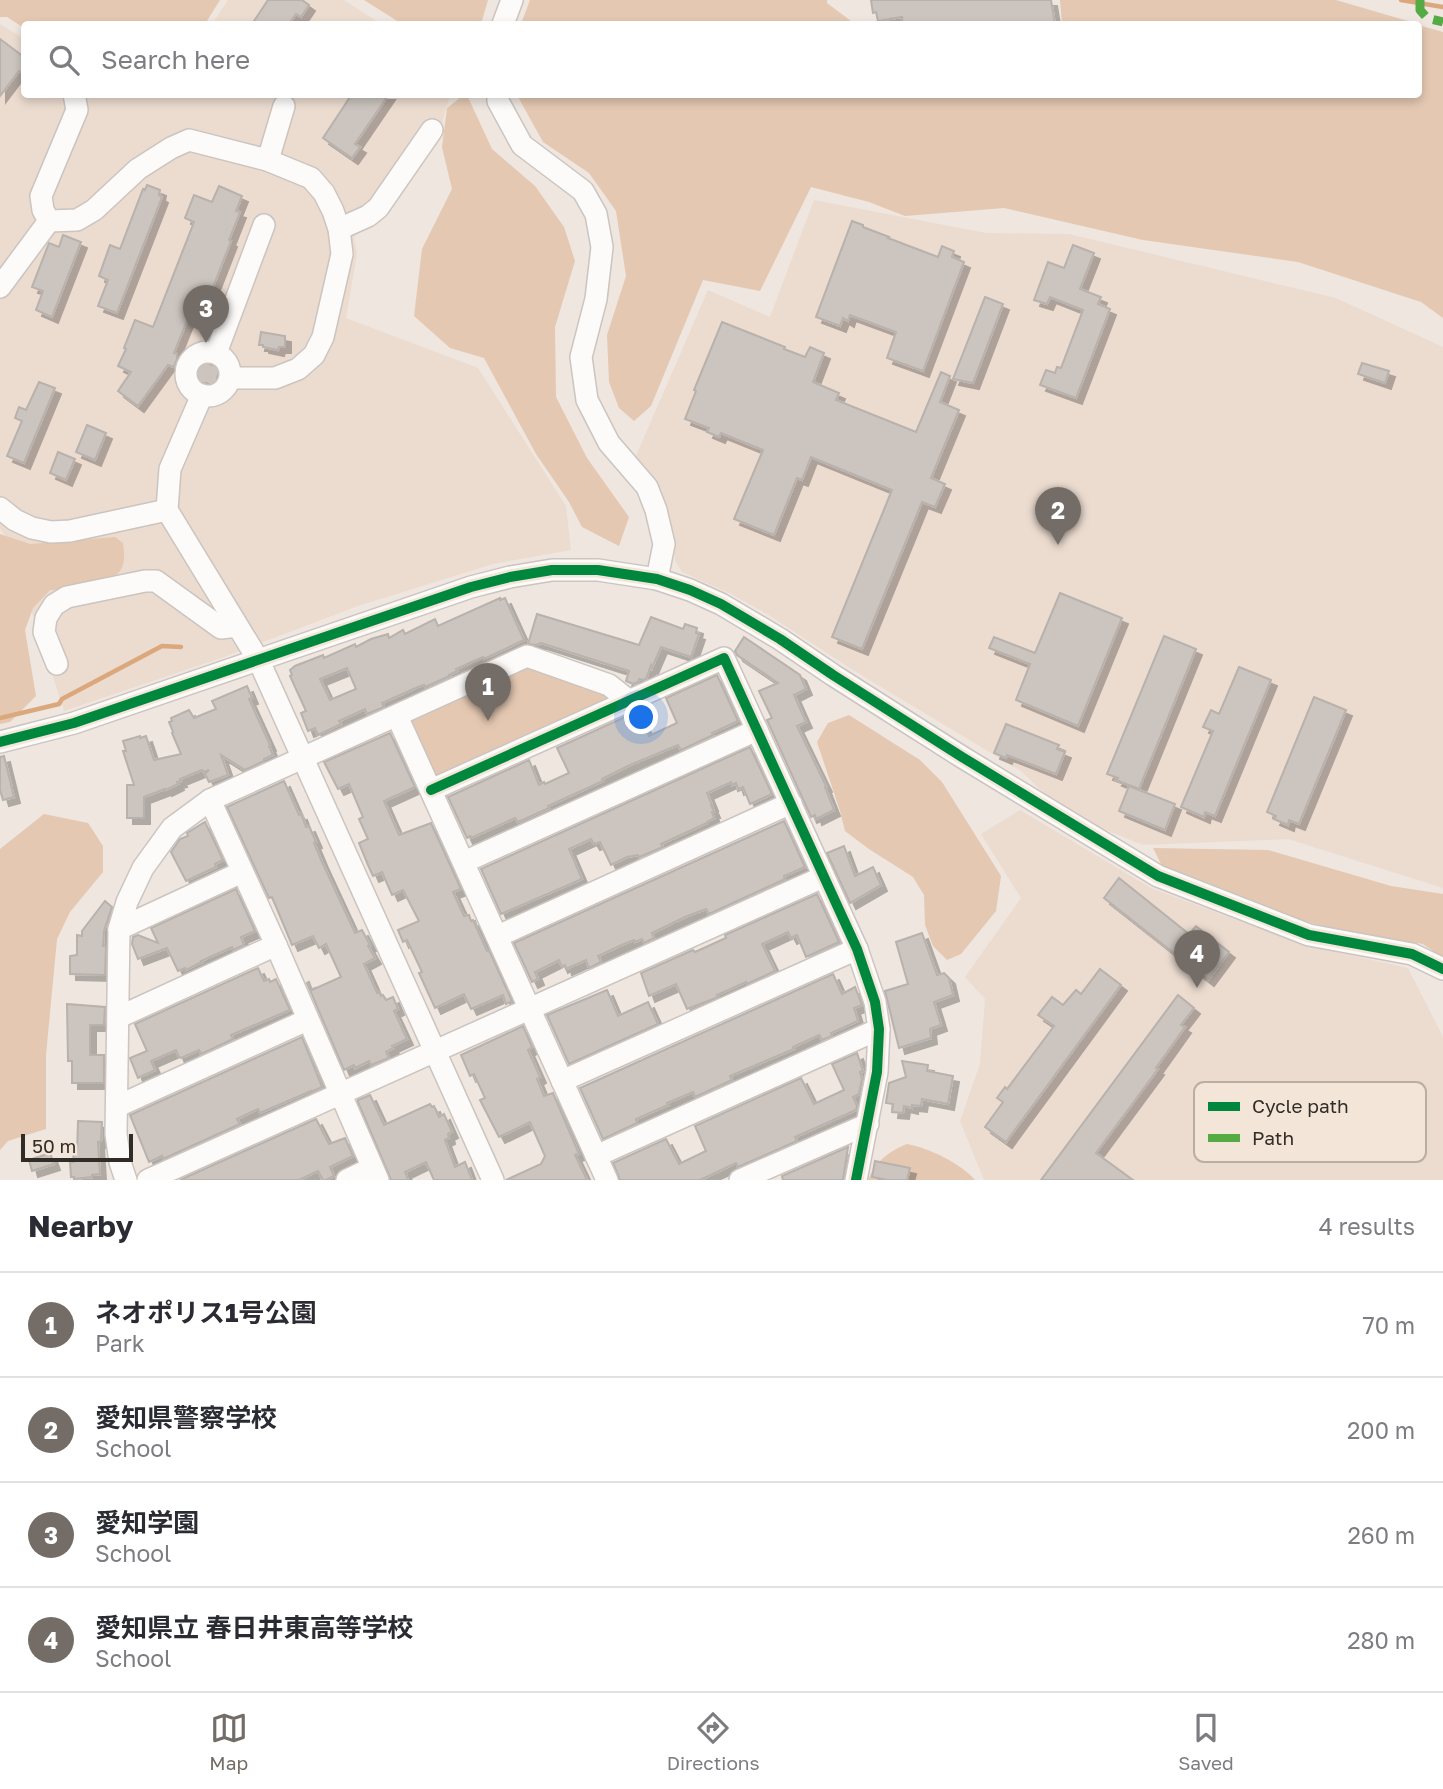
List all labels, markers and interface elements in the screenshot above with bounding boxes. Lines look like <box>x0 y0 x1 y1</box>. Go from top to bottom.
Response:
search box <box>21 21 1422 98</box>
icon: search <box>45 41 83 79</box>
text: Search here <box>101 44 250 75</box>
pin: 3 <box>183 285 229 343</box>
pin: 2 <box>1035 487 1081 545</box>
pin: 1 <box>465 663 511 721</box>
your location <box>624 700 658 734</box>
pin: 4 <box>1174 930 1220 988</box>
legend <box>1194 1082 1426 1162</box>
text: Cycle path <box>1252 1094 1349 1117</box>
text: Path <box>1252 1126 1294 1149</box>
scale bar <box>21 1131 133 1163</box>
text: 50 m <box>32 1134 76 1157</box>
text: Nearby <box>28 1208 133 1244</box>
text: 4 results <box>1319 1212 1415 1240</box>
text: ネオポリス1号公園 <box>95 1297 316 1328</box>
text: 1 <box>45 1311 57 1339</box>
text: 70 m <box>1362 1311 1415 1339</box>
text: Park <box>95 1329 145 1357</box>
text: 愛知県警察学校 <box>95 1402 277 1433</box>
text: 2 <box>44 1416 58 1444</box>
text: 200 m <box>1347 1416 1415 1444</box>
text: School <box>95 1434 171 1462</box>
text: 愛知学園 <box>95 1507 199 1538</box>
text: 3 <box>44 1521 58 1549</box>
text: 260 m <box>1347 1521 1415 1549</box>
text: School <box>95 1539 171 1567</box>
text: 愛知県立 春日井東高等学校 <box>95 1612 414 1643</box>
text: 4 <box>44 1626 58 1654</box>
text: 280 m <box>1347 1626 1415 1654</box>
text: School <box>95 1644 171 1672</box>
tab: Map <box>209 1709 248 1774</box>
tab: Directions <box>667 1709 760 1774</box>
tab: Saved <box>1178 1709 1234 1774</box>

